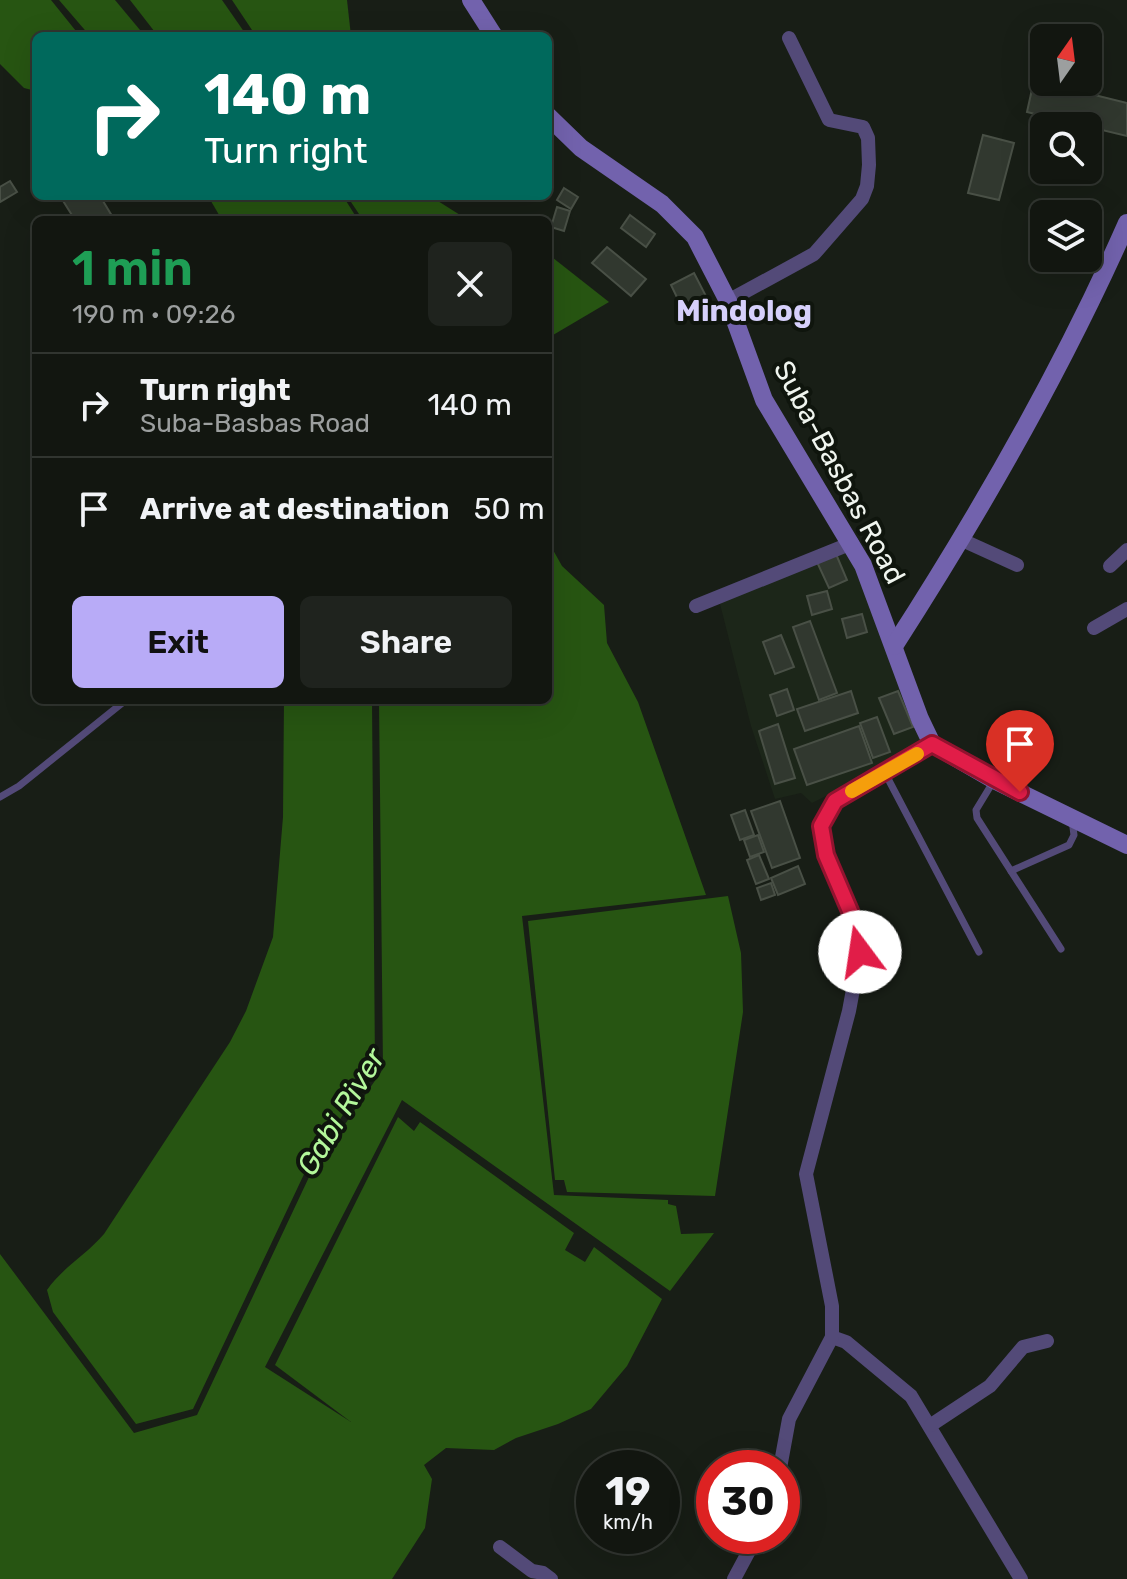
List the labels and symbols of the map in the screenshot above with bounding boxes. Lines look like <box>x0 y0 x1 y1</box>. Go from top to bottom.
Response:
north arrow <box>1030 24 1102 96</box>
district label: Mindolog <box>676 293 812 329</box>
street label: Suba-Basbas Road <box>767 355 912 589</box>
pin <box>986 710 1054 792</box>
position arrow <box>818 910 902 994</box>
water label: Gabi River <box>289 1041 394 1182</box>
speed limit sign: 30 <box>696 1450 800 1554</box>

